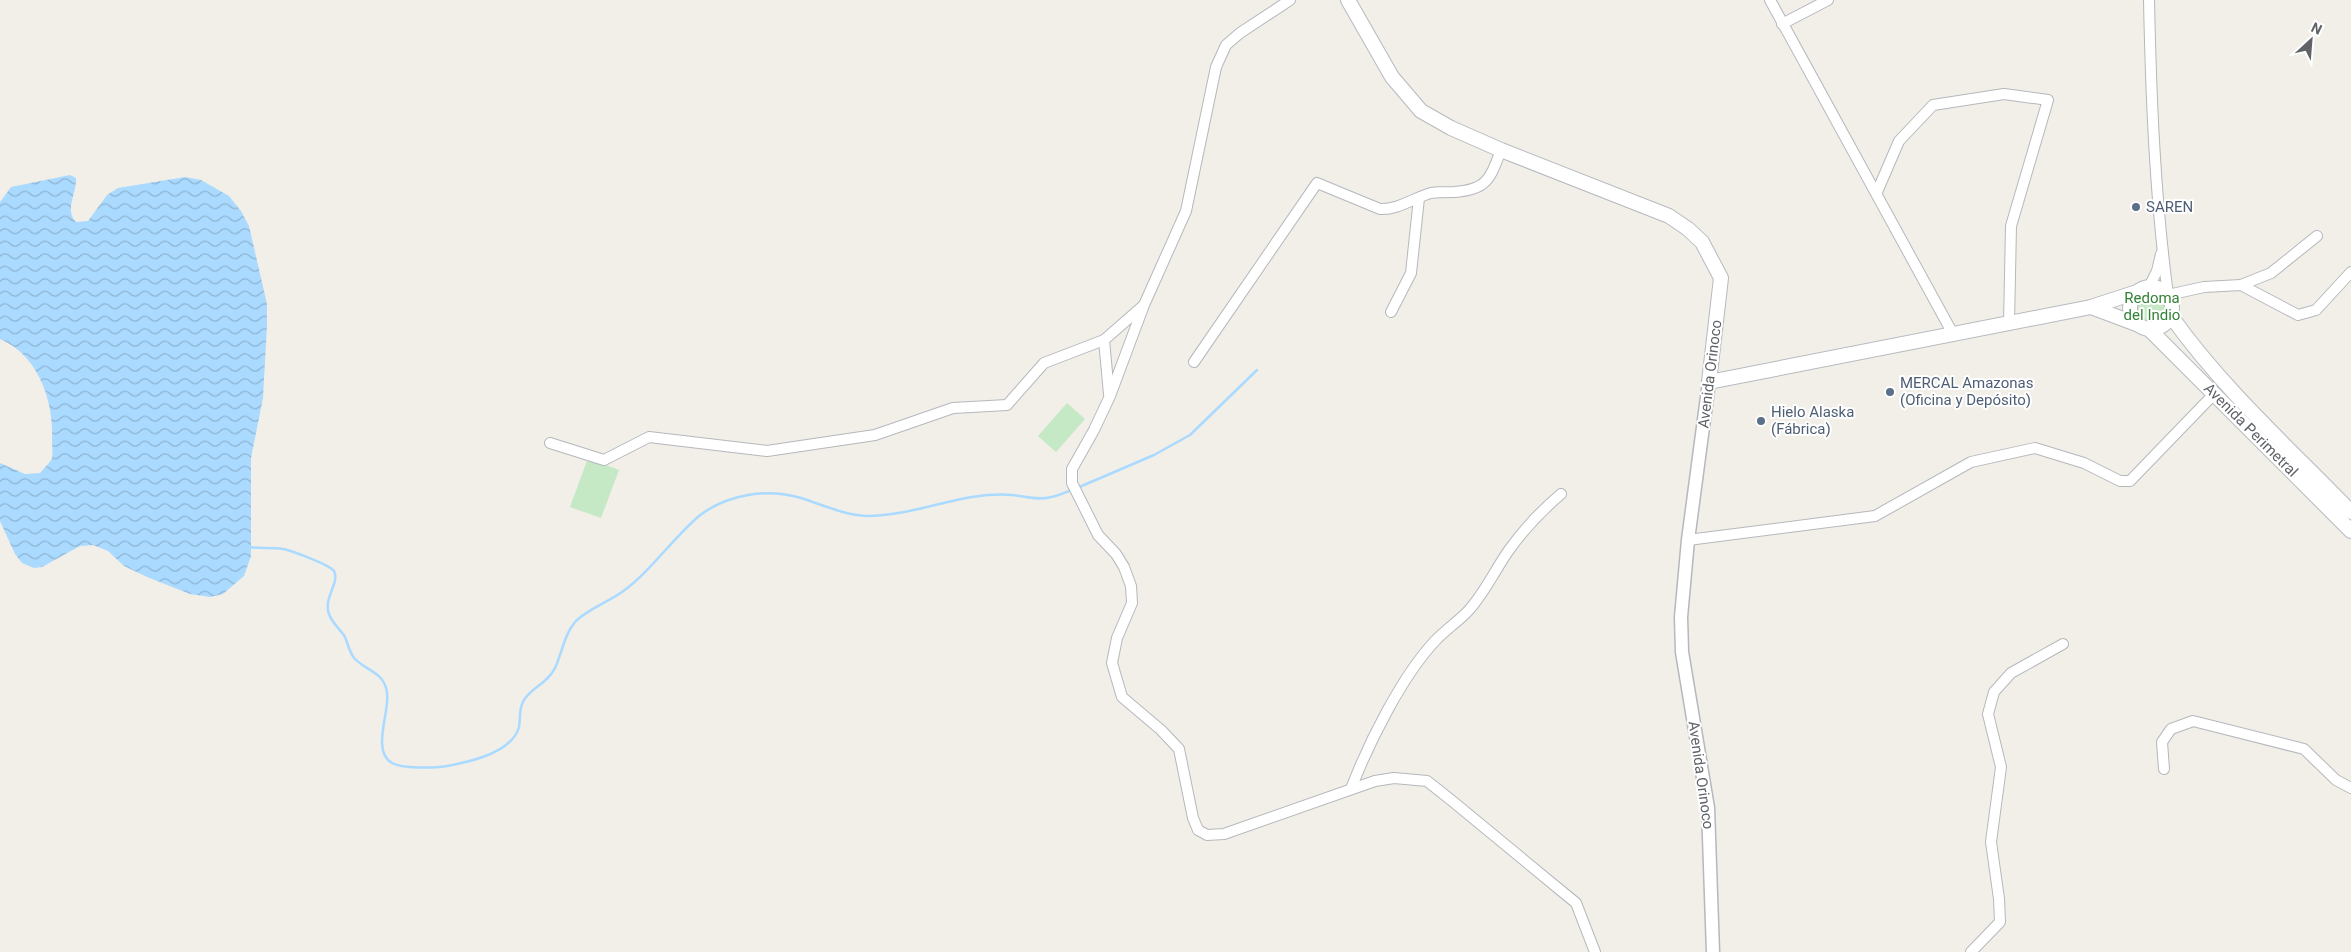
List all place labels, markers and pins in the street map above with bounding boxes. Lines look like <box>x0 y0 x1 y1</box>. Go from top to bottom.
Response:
place label: SAREN <box>2146 198 2193 216</box>
marker: SAREN <box>2130 201 2142 213</box>
place label: MERCAL Amazonas (Oficina y Depósito) <box>1900 374 2033 409</box>
marker: MERCAL Amazonas (Oficina y Depósito) <box>1884 386 1896 398</box>
place label: Hielo Alaska (Fábrica) <box>1771 403 1854 438</box>
marker: Hielo Alaska (Fábrica) <box>1755 415 1767 427</box>

